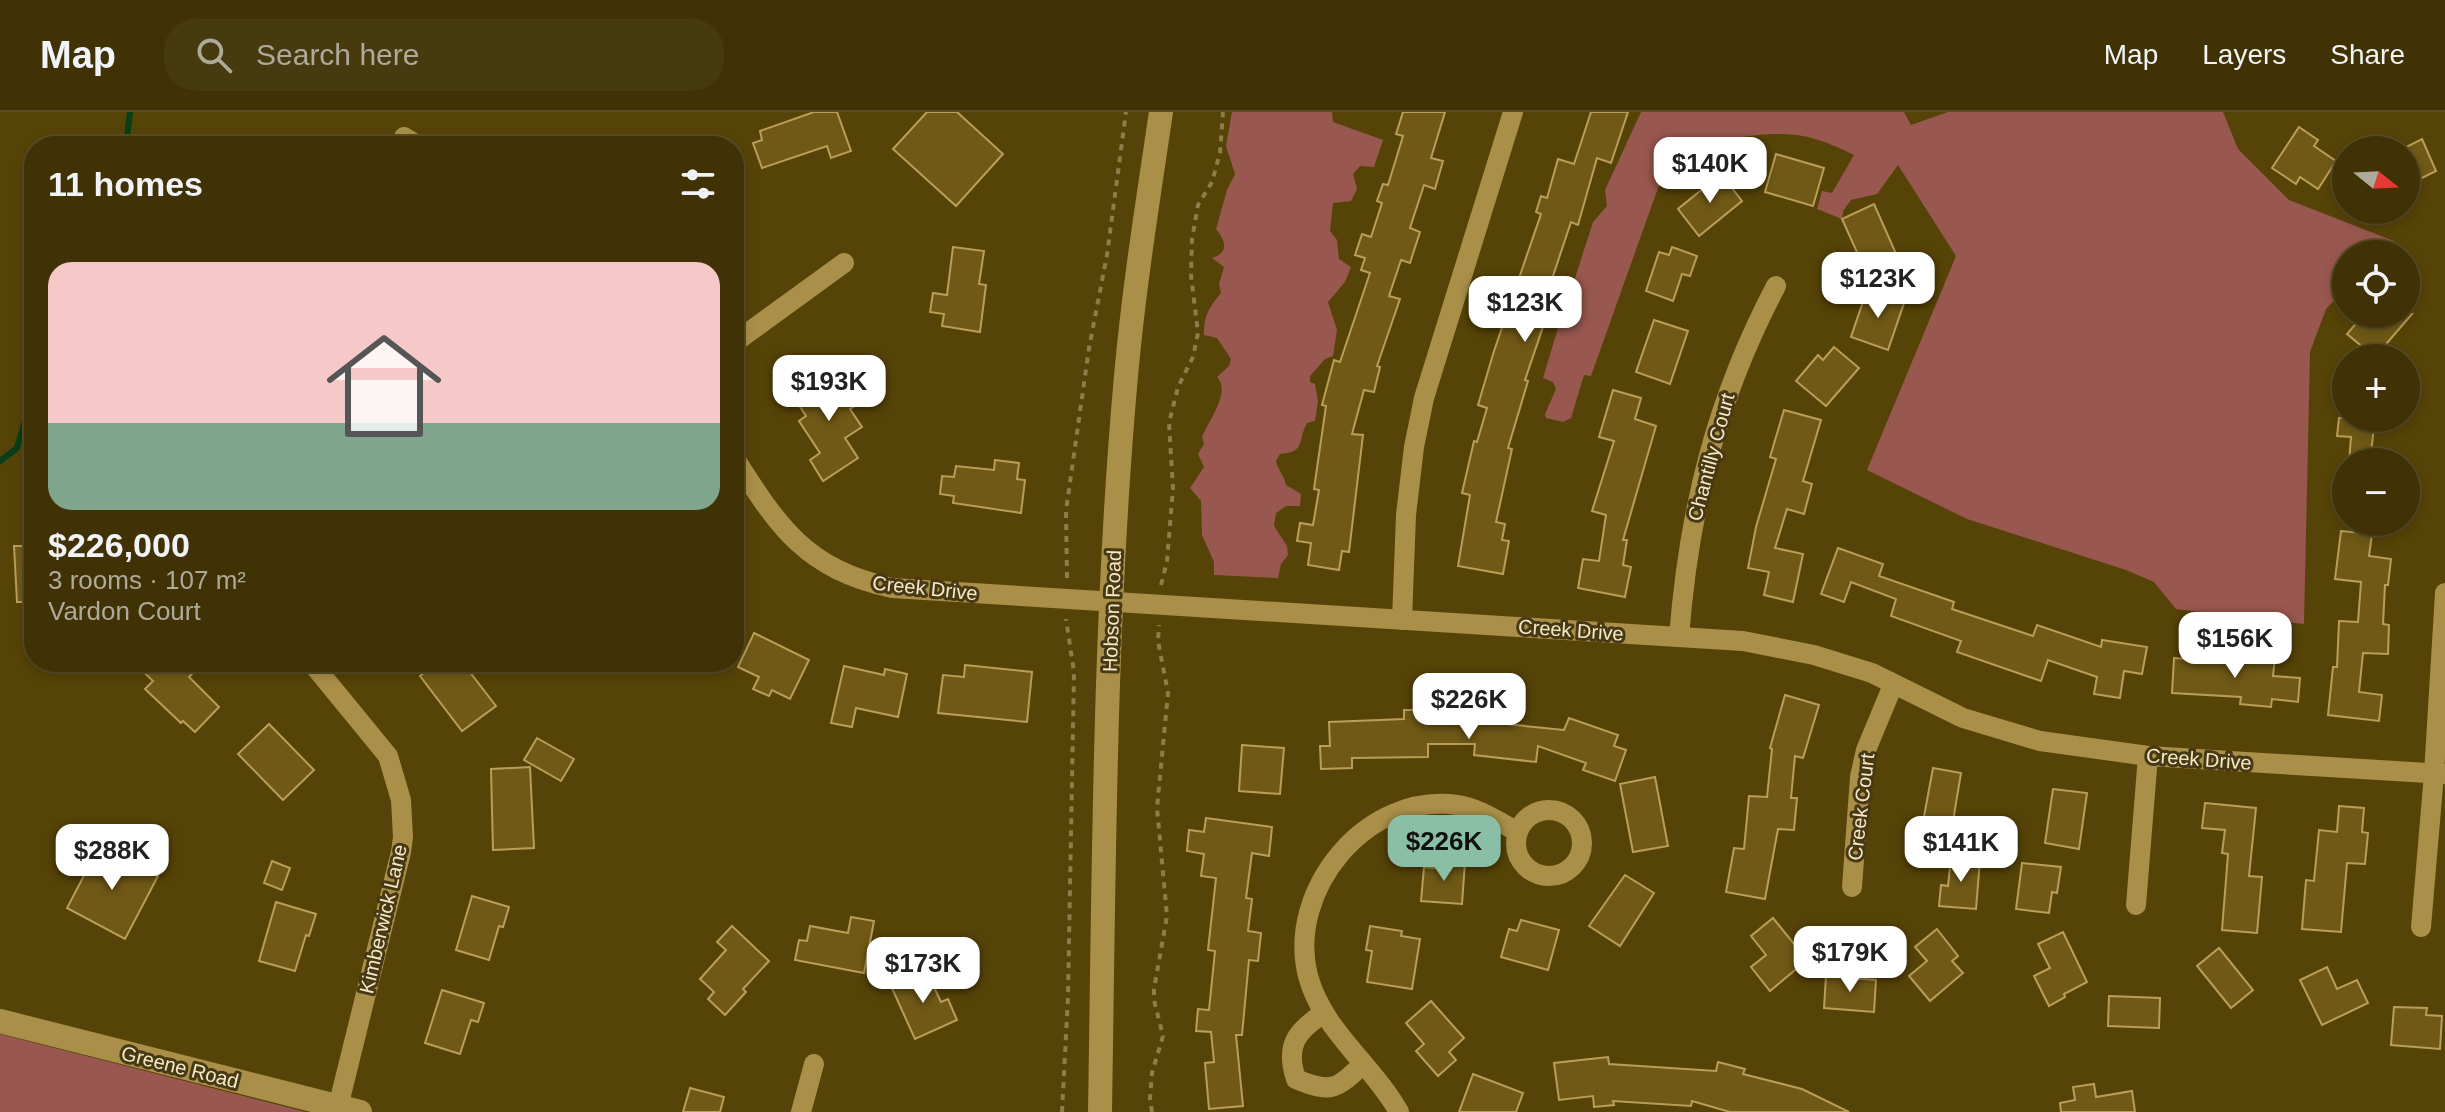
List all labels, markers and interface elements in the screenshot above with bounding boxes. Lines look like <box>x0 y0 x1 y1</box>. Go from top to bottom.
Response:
search box <box>164 19 724 91</box>
icon: search <box>192 33 236 77</box>
text: Map <box>40 34 116 76</box>
text: Search here <box>256 38 419 71</box>
text: Map <box>2104 39 2158 70</box>
text: Layers <box>2202 39 2286 70</box>
text: Share <box>2330 39 2405 70</box>
north arrow <box>2332 136 2420 224</box>
map controls <box>2332 136 2420 536</box>
pin: $140K <box>1654 137 1766 205</box>
text: $140K <box>1672 148 1748 178</box>
icon: filters <box>676 162 720 206</box>
text: 11 homes <box>48 165 203 203</box>
button: locate <box>2332 240 2420 328</box>
pin: $123K <box>1822 252 1934 320</box>
text: $123K <box>1840 263 1916 293</box>
pin: $123K <box>1469 276 1581 344</box>
text: $123K <box>1487 287 1563 317</box>
icon: home <box>312 314 456 458</box>
button: + <box>2332 344 2420 432</box>
pin: $193K <box>773 355 885 423</box>
text: $193K <box>791 366 867 396</box>
street label: Chantilly Court <box>1683 390 1739 523</box>
button: − <box>2332 448 2420 536</box>
text: $226,000 <box>48 526 190 564</box>
street label: Hobson Road <box>1099 549 1125 673</box>
text: 3 rooms · 107 m² <box>48 565 246 595</box>
street label: Creek Drive <box>871 572 979 604</box>
text: Vardon Court <box>48 596 201 626</box>
pin: $156K <box>2179 612 2291 680</box>
street label: Creek Drive <box>1518 615 1624 645</box>
text: $156K <box>2197 623 2273 653</box>
pin: $226K <box>1413 673 1525 741</box>
text: $226K <box>1431 684 1507 714</box>
street label: Creek Drive <box>2146 744 2252 774</box>
street label: Creek Court <box>1844 752 1879 862</box>
pin: $226K <box>1388 815 1500 883</box>
pin: $141K <box>1905 816 2017 884</box>
pin: $288K <box>56 824 168 892</box>
text: $226K <box>1406 826 1482 856</box>
text: $141K <box>1923 827 1999 857</box>
text: $288K <box>74 835 150 865</box>
street label: Kimberwick Lane <box>355 842 411 996</box>
pin: $179K <box>1794 926 1906 994</box>
pin: $173K <box>867 937 979 1005</box>
text: $179K <box>1812 937 1888 967</box>
text: $173K <box>885 948 961 978</box>
street label: Greene Road <box>119 1042 241 1092</box>

